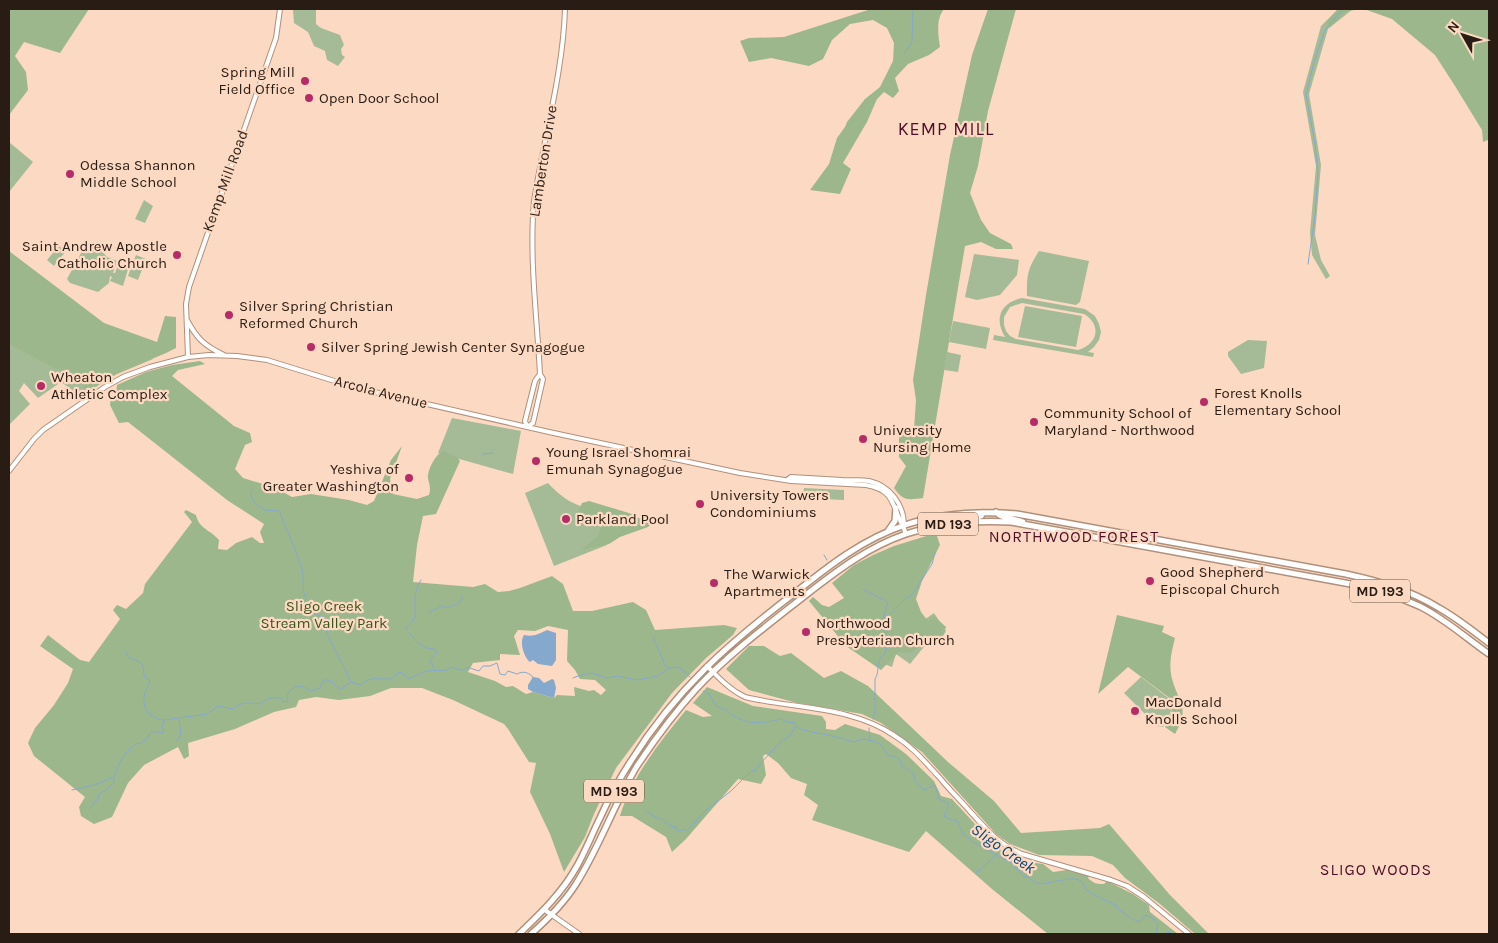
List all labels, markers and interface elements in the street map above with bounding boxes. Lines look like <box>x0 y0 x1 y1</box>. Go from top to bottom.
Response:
north arrow <box>1438 10 1488 60</box>
text: N <box>1444 18 1463 36</box>
place label: Spring Mill Field Office <box>218 63 295 98</box>
marker: Spring Mill Field Office <box>299 75 311 87</box>
place label: Open Door School <box>319 89 440 107</box>
marker: Open Door School <box>303 92 315 104</box>
street label: Lamberton Drive <box>525 104 561 218</box>
district label: KEMP MILL <box>898 118 994 140</box>
street label: Kemp Mill Road <box>198 128 252 234</box>
place label: Odessa Shannon Middle School <box>80 156 196 191</box>
marker: Odessa Shannon Middle School <box>64 168 76 180</box>
place label: Saint Andrew Apostle Catholic Church <box>22 237 167 272</box>
marker: Saint Andrew Apostle Catholic Church <box>171 249 183 261</box>
place label: Silver Spring Christian Reformed Church <box>239 297 393 332</box>
marker: Silver Spring Christian Reformed Church <box>223 309 235 321</box>
place label: Silver Spring Jewish Center Synagogue <box>321 338 585 356</box>
marker: Silver Spring Jewish Center Synagogue <box>305 341 317 353</box>
place label: Wheaton Athletic Complex <box>51 368 168 403</box>
street label: Arcola Avenue <box>333 372 429 412</box>
marker: Wheaton Athletic Complex <box>35 380 47 392</box>
place label: Forest Knolls Elementary School <box>1214 384 1341 419</box>
marker: Forest Knolls Elementary School <box>1198 396 1210 408</box>
place label: Community School of Maryland - Northwood <box>1044 404 1195 439</box>
marker: Community School of Maryland - Northwood <box>1028 416 1040 428</box>
place label: University Nursing Home <box>873 421 971 456</box>
marker: University Nursing Home <box>857 433 869 445</box>
place label: Young Israel Shomrai Emunah Synagogue <box>546 443 691 478</box>
marker: Young Israel Shomrai Emunah Synagogue <box>530 455 542 467</box>
place label: Yeshiva of Greater Washington <box>263 460 400 495</box>
marker: Yeshiva of Greater Washington <box>403 472 415 484</box>
place label: University Towers Condominiums <box>710 486 829 521</box>
marker: University Towers Condominiums <box>694 498 706 510</box>
place label: Parkland Pool <box>576 510 669 528</box>
road number: MD 193 <box>918 512 978 536</box>
marker: Parkland Pool <box>560 513 572 525</box>
district label: NORTHWOOD FOREST <box>989 527 1159 546</box>
place label: Good Shepherd Episcopal Church <box>1160 563 1280 598</box>
place label: The Warwick Apartments <box>724 565 810 600</box>
marker: Good Shepherd Episcopal Church <box>1144 575 1156 587</box>
marker: The Warwick Apartments <box>708 577 720 589</box>
road number: MD 193 <box>1350 580 1410 602</box>
park label: Sligo Creek Stream Valley Park <box>261 597 387 632</box>
place label: Northwood Presbyterian Church <box>816 614 955 649</box>
marker: Northwood Presbyterian Church <box>800 626 812 638</box>
place label: MacDonald Knolls School <box>1145 693 1238 728</box>
marker: MacDonald Knolls School <box>1129 705 1141 717</box>
road number: MD 193 <box>584 779 644 802</box>
water label: Sligo Creek <box>968 819 1040 878</box>
district label: SLIGO WOODS <box>1320 860 1432 879</box>

